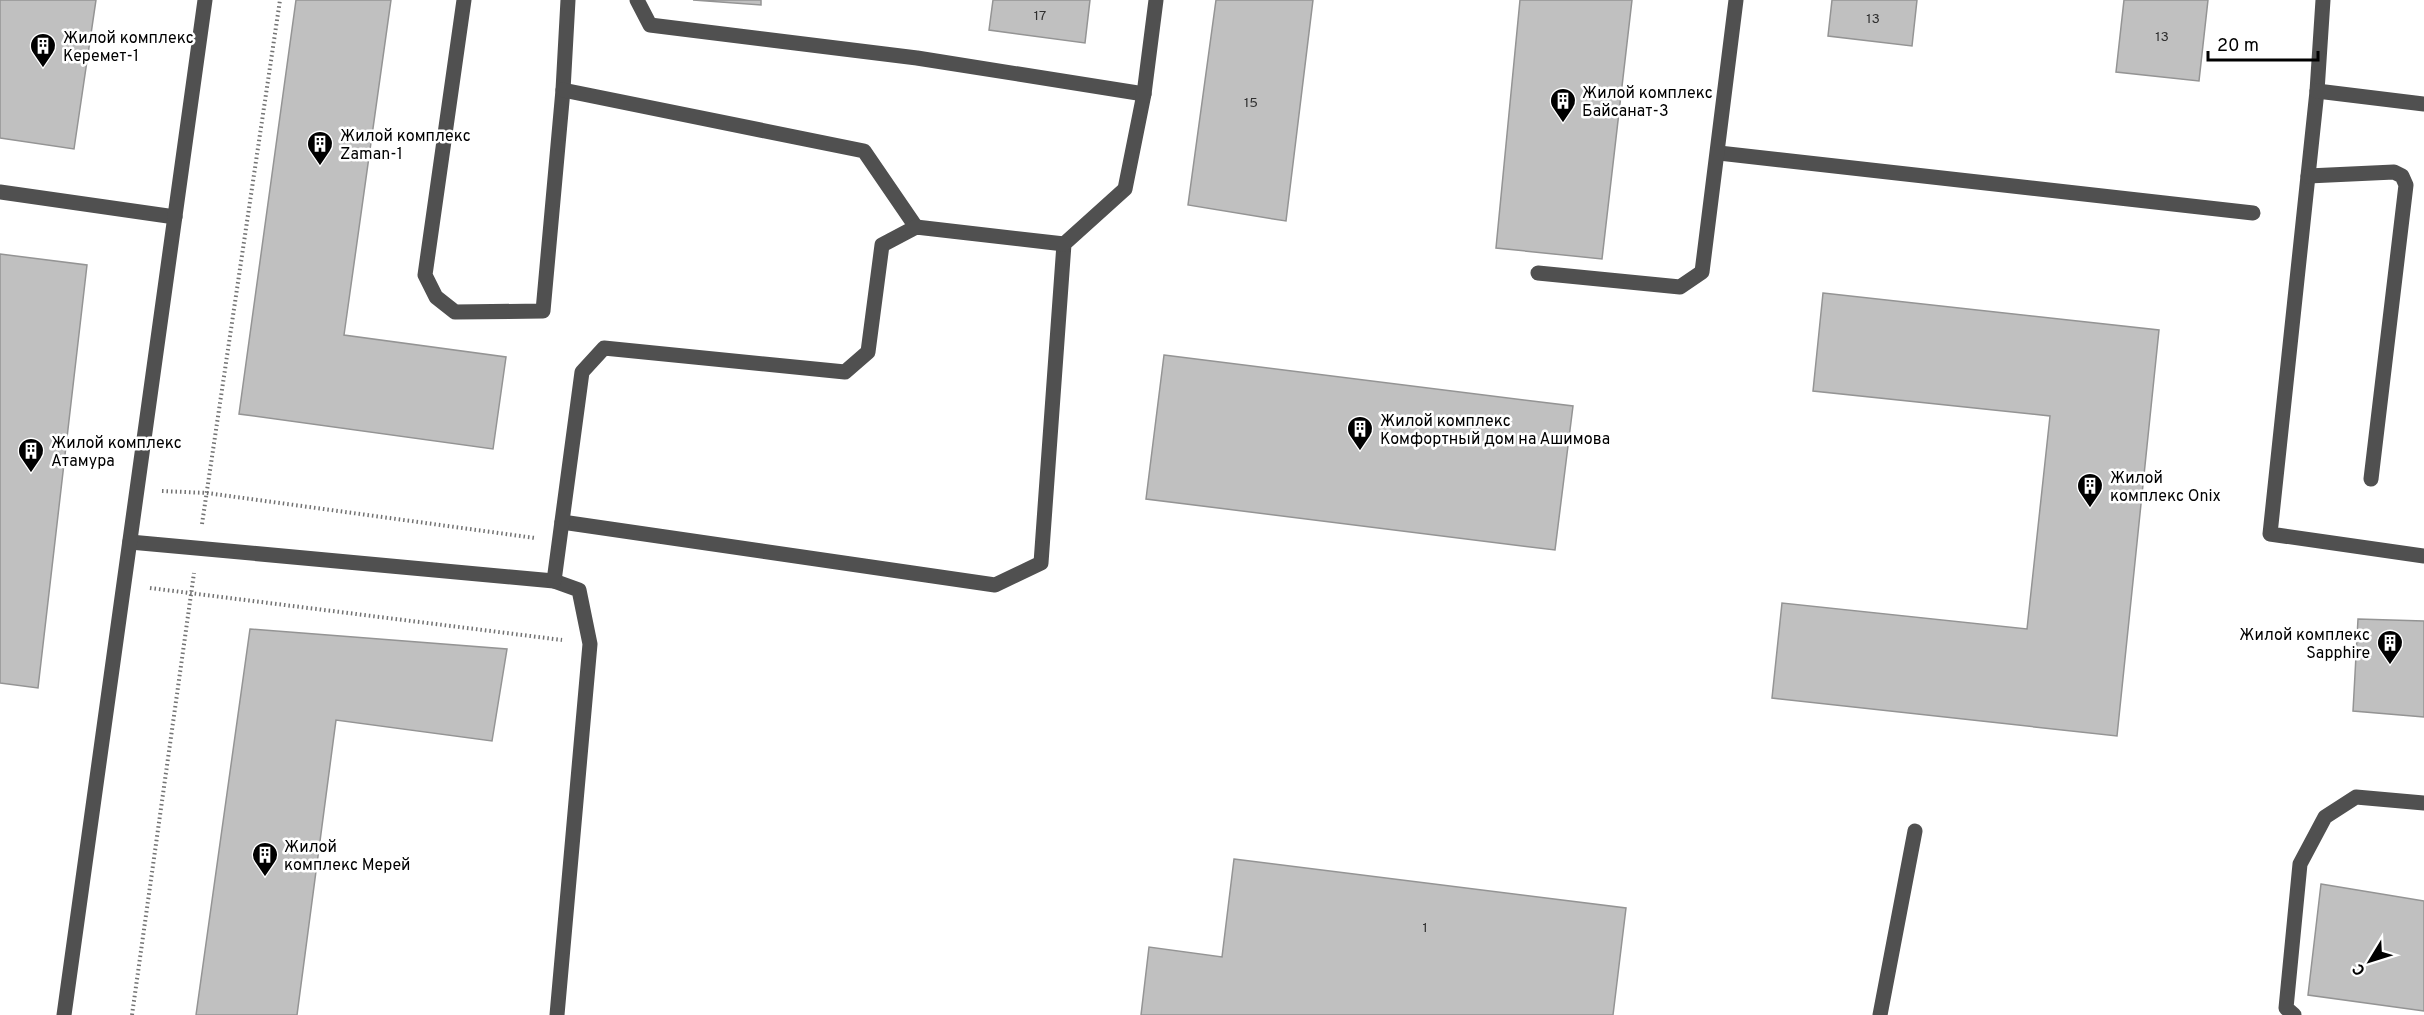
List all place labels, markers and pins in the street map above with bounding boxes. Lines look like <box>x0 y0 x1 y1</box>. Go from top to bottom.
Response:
place label: Жилой комплекс Керемет-1 <box>63 29 194 67</box>
building icon: Жилой комплекс Керемет-1 <box>28 31 58 69</box>
place label: Жилой комплекс Байсанат-3 <box>1582 84 1713 122</box>
building icon: Жилой комплекс Байсанат-3 <box>1548 86 1578 124</box>
place label: Жилой комплекс Zaman-1 <box>340 127 471 165</box>
building icon: Жилой комплекс Zaman-1 <box>305 129 335 167</box>
place label: Жилой комплекс Комфортный дом на Ашимова <box>1380 412 1610 450</box>
building icon: Жилой комплекс Комфортный дом на Ашимова <box>1345 414 1375 452</box>
place label: Жилой комплекс Атамура <box>51 434 182 472</box>
building icon: Жилой комплекс Атамура <box>16 436 46 474</box>
place label: Жилой комплекс Onix <box>2110 469 2221 507</box>
building icon: Жилой комплекс Onix <box>2075 471 2105 509</box>
place label: Жилой комплекс Sapphire <box>2239 626 2370 664</box>
building icon: Жилой комплекс Sapphire <box>2375 628 2405 666</box>
place label: Жилой комплекс Мерей <box>284 838 411 876</box>
building icon: Жилой комплекс Мерей <box>250 840 280 878</box>

